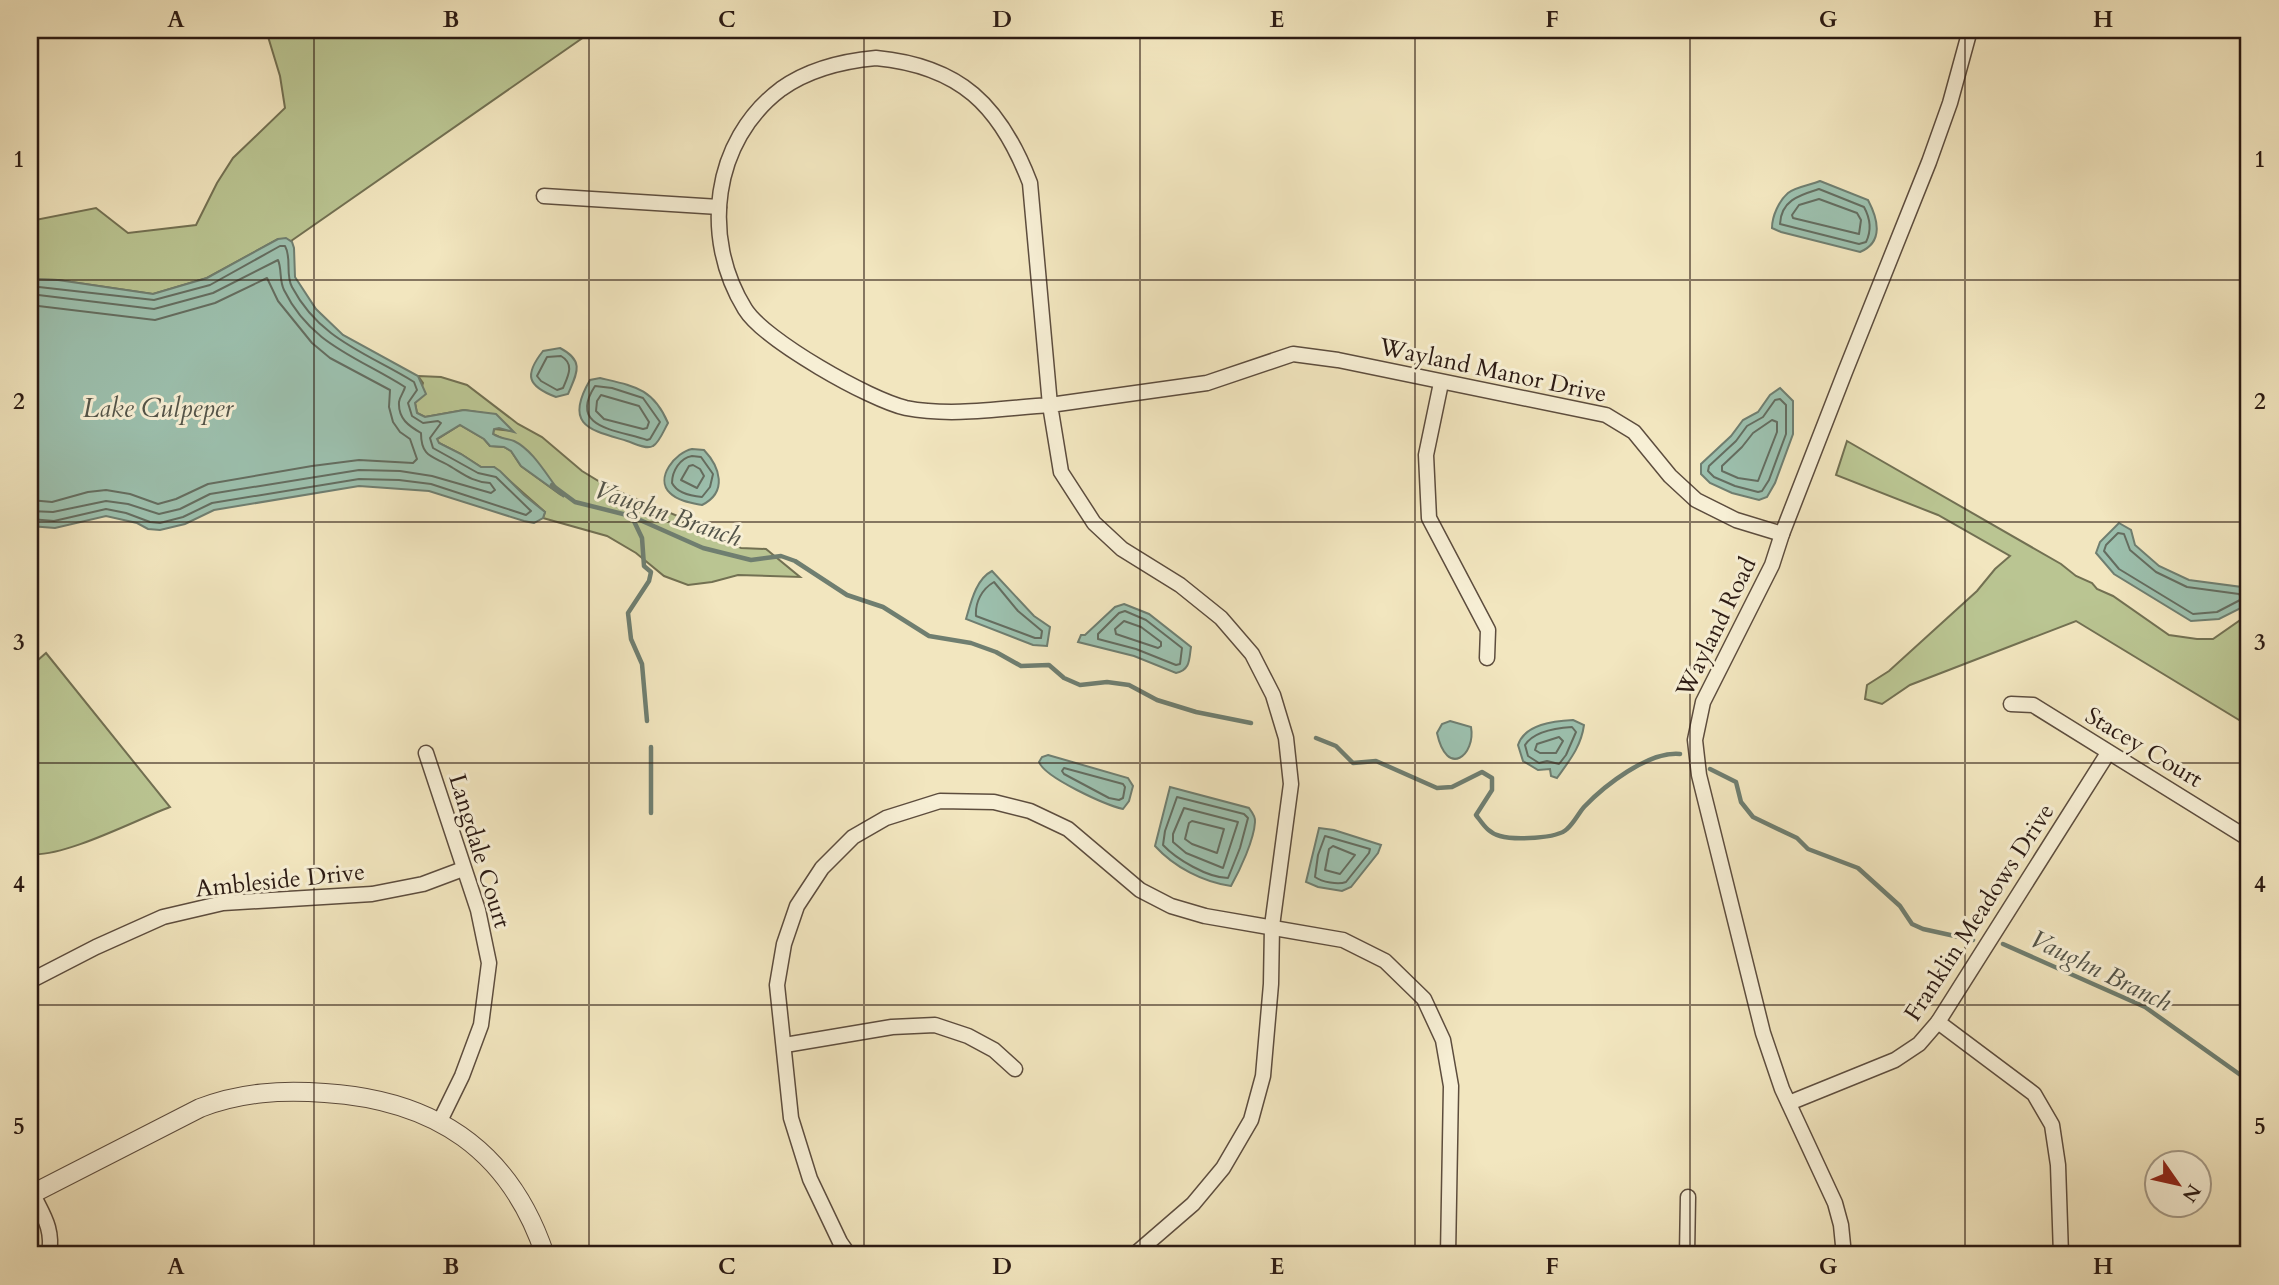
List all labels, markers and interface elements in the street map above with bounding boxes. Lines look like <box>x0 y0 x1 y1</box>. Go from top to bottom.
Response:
text: A <box>167 4 185 35</box>
text: B <box>443 4 459 35</box>
text: C <box>718 4 736 35</box>
text: D <box>992 4 1012 35</box>
text: E <box>1270 4 1284 35</box>
text: F <box>1545 4 1559 35</box>
text: G <box>1819 4 1838 35</box>
text: H <box>2093 4 2113 35</box>
text: 1 <box>13 144 25 175</box>
text: 1 <box>2254 144 2266 175</box>
street label: Wayland Manor Drive <box>1375 330 1610 411</box>
text: 2 <box>13 386 25 417</box>
text: 2 <box>2254 386 2266 417</box>
water label: Lake Culpeper <box>83 391 235 426</box>
water label: Vaughn Branch <box>590 472 747 555</box>
street label: Wayland Road <box>1668 552 1765 703</box>
text: 3 <box>13 627 25 658</box>
text: 3 <box>2254 627 2266 658</box>
street label: Stacey Court <box>2079 699 2209 796</box>
street label: Langdale Court <box>440 770 519 933</box>
street label: Franklin Meadows Drive <box>1897 797 2062 1028</box>
street label: Ambleside Drive <box>194 855 366 906</box>
text: 4 <box>13 869 25 900</box>
text: 4 <box>2254 869 2266 900</box>
water label: Vaughn Branch <box>2024 921 2178 1020</box>
text: 5 <box>13 1111 25 1142</box>
text: 5 <box>2254 1111 2266 1142</box>
north arrow <box>2142 1148 2212 1218</box>
text: N <box>2176 1179 2207 1207</box>
text: A <box>167 1251 185 1282</box>
text: B <box>443 1251 459 1282</box>
text: C <box>718 1251 736 1282</box>
text: D <box>992 1251 1012 1282</box>
text: E <box>1270 1251 1284 1282</box>
text: F <box>1545 1251 1559 1282</box>
text: G <box>1819 1251 1838 1282</box>
text: H <box>2093 1251 2113 1282</box>

